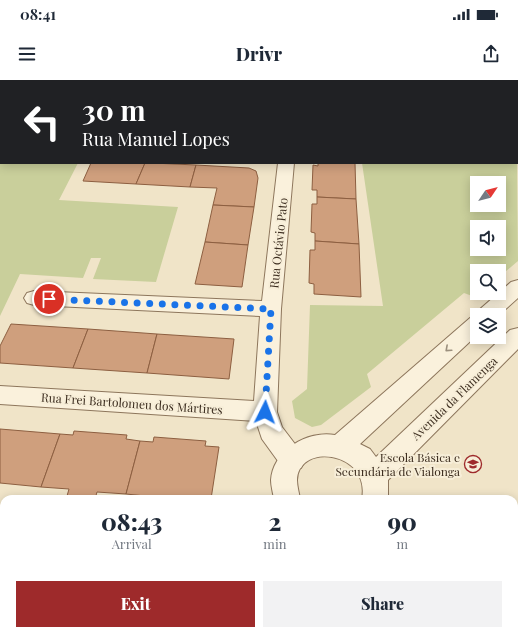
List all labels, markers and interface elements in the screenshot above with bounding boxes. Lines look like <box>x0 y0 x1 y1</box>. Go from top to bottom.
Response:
text: 08:41 <box>20 4 56 24</box>
text: Drivr <box>236 42 282 66</box>
icon: menu <box>16 43 38 65</box>
icon: share <box>480 43 502 65</box>
text: 30 m <box>82 91 146 128</box>
icon: left <box>16 96 68 148</box>
text: Rua Manuel Lopes <box>82 127 230 151</box>
north arrow <box>470 176 506 212</box>
map controls <box>470 176 506 344</box>
street label: Rua Octávio Pato <box>265 196 291 289</box>
button: sound <box>470 220 506 256</box>
button: search <box>470 264 506 300</box>
pin <box>32 282 66 316</box>
icon: arrive <box>38 288 60 310</box>
button: layers <box>470 308 506 344</box>
one-way arrow <box>445 345 453 352</box>
street label: Avenida da Flamenga <box>407 353 500 444</box>
street label: Rua Frei Bartolomeu dos Mártires <box>41 389 223 417</box>
position arrow <box>244 391 286 433</box>
place label: Escola Básica e Secundária de Vialonga <box>335 449 460 479</box>
school or university icon: Escola Básica e Secundária de Vialonga <box>463 454 483 474</box>
text: 08:43 <box>101 505 162 537</box>
text: 2 <box>268 505 281 537</box>
text: 90 <box>388 505 417 537</box>
text: Arrival <box>112 535 152 552</box>
text: min <box>263 535 286 552</box>
text: m <box>396 535 408 552</box>
button: Exit <box>16 581 255 627</box>
button: Share <box>263 581 502 627</box>

